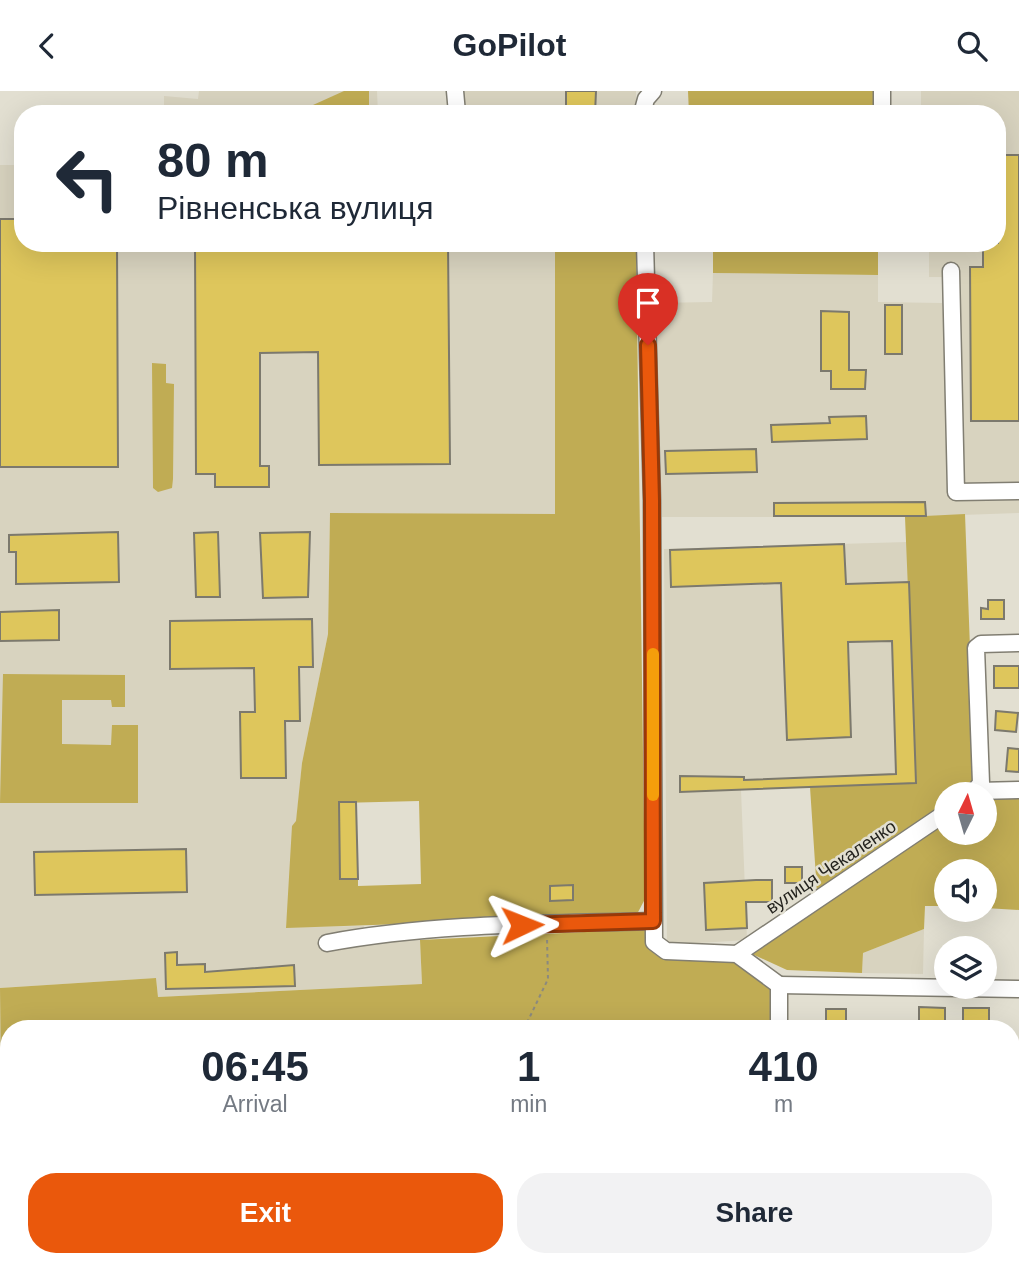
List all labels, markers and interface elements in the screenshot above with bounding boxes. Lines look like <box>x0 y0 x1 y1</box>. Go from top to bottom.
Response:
icon: back <box>28 27 66 65</box>
text: GoPilot <box>453 27 566 63</box>
icon: search <box>953 27 991 65</box>
icon: left <box>42 133 133 224</box>
text: 80 m <box>157 133 269 187</box>
text: Рівненська вулиця <box>157 190 433 226</box>
pin <box>618 273 678 345</box>
icon: arrive <box>629 284 667 322</box>
north arrow <box>934 782 998 845</box>
map controls <box>934 782 997 999</box>
street label: вулиця Чекаленко <box>762 816 900 918</box>
button: sound <box>934 859 997 922</box>
position arrow <box>485 888 559 962</box>
button: layers <box>934 936 997 999</box>
text: 06:45 <box>201 1043 309 1090</box>
text: 1 <box>517 1043 540 1090</box>
text: 410 <box>749 1043 819 1090</box>
text: Arrival <box>222 1091 288 1117</box>
text: min <box>510 1091 547 1117</box>
text: m <box>774 1091 793 1117</box>
button: Exit <box>28 1173 503 1253</box>
button: Share <box>517 1173 992 1253</box>

